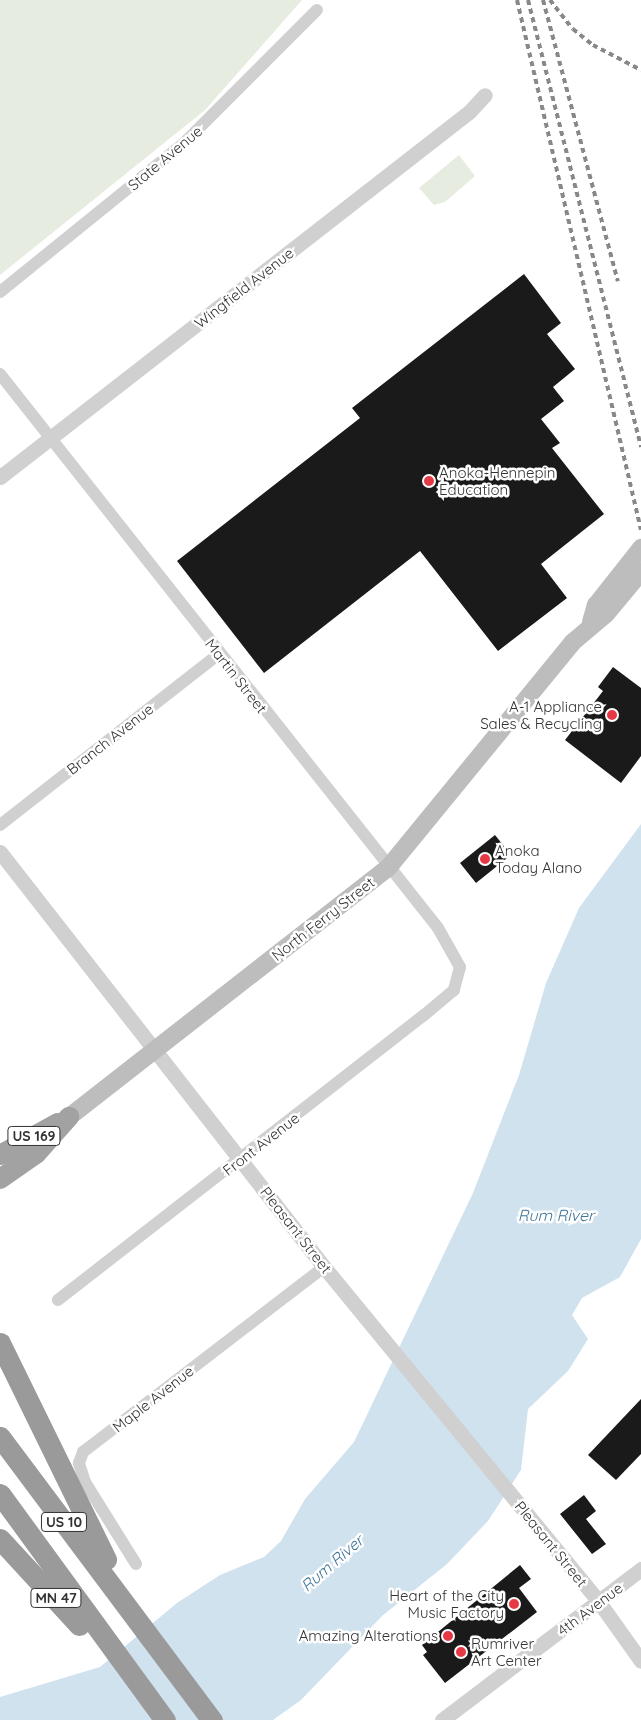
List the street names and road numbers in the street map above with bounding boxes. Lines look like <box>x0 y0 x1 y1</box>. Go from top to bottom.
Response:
street label: State Avenue <box>124 122 206 194</box>
street label: Wingfield Avenue <box>191 244 297 332</box>
street label: Martin Street <box>201 635 271 717</box>
street label: Branch Avenue <box>63 700 157 778</box>
street label: North Ferry Street <box>268 873 378 965</box>
street label: Front Avenue <box>219 1109 303 1179</box>
road number: US 169 <box>6 1124 62 1148</box>
street label: Pleasant Street <box>257 1183 335 1277</box>
street label: Maple Avenue <box>109 1362 197 1436</box>
street label: Pleasant Street <box>511 1498 591 1590</box>
road number: US 10 <box>40 1510 88 1534</box>
street label: 4th Avenue <box>554 1579 626 1639</box>
road number: MN 47 <box>30 1586 82 1610</box>

